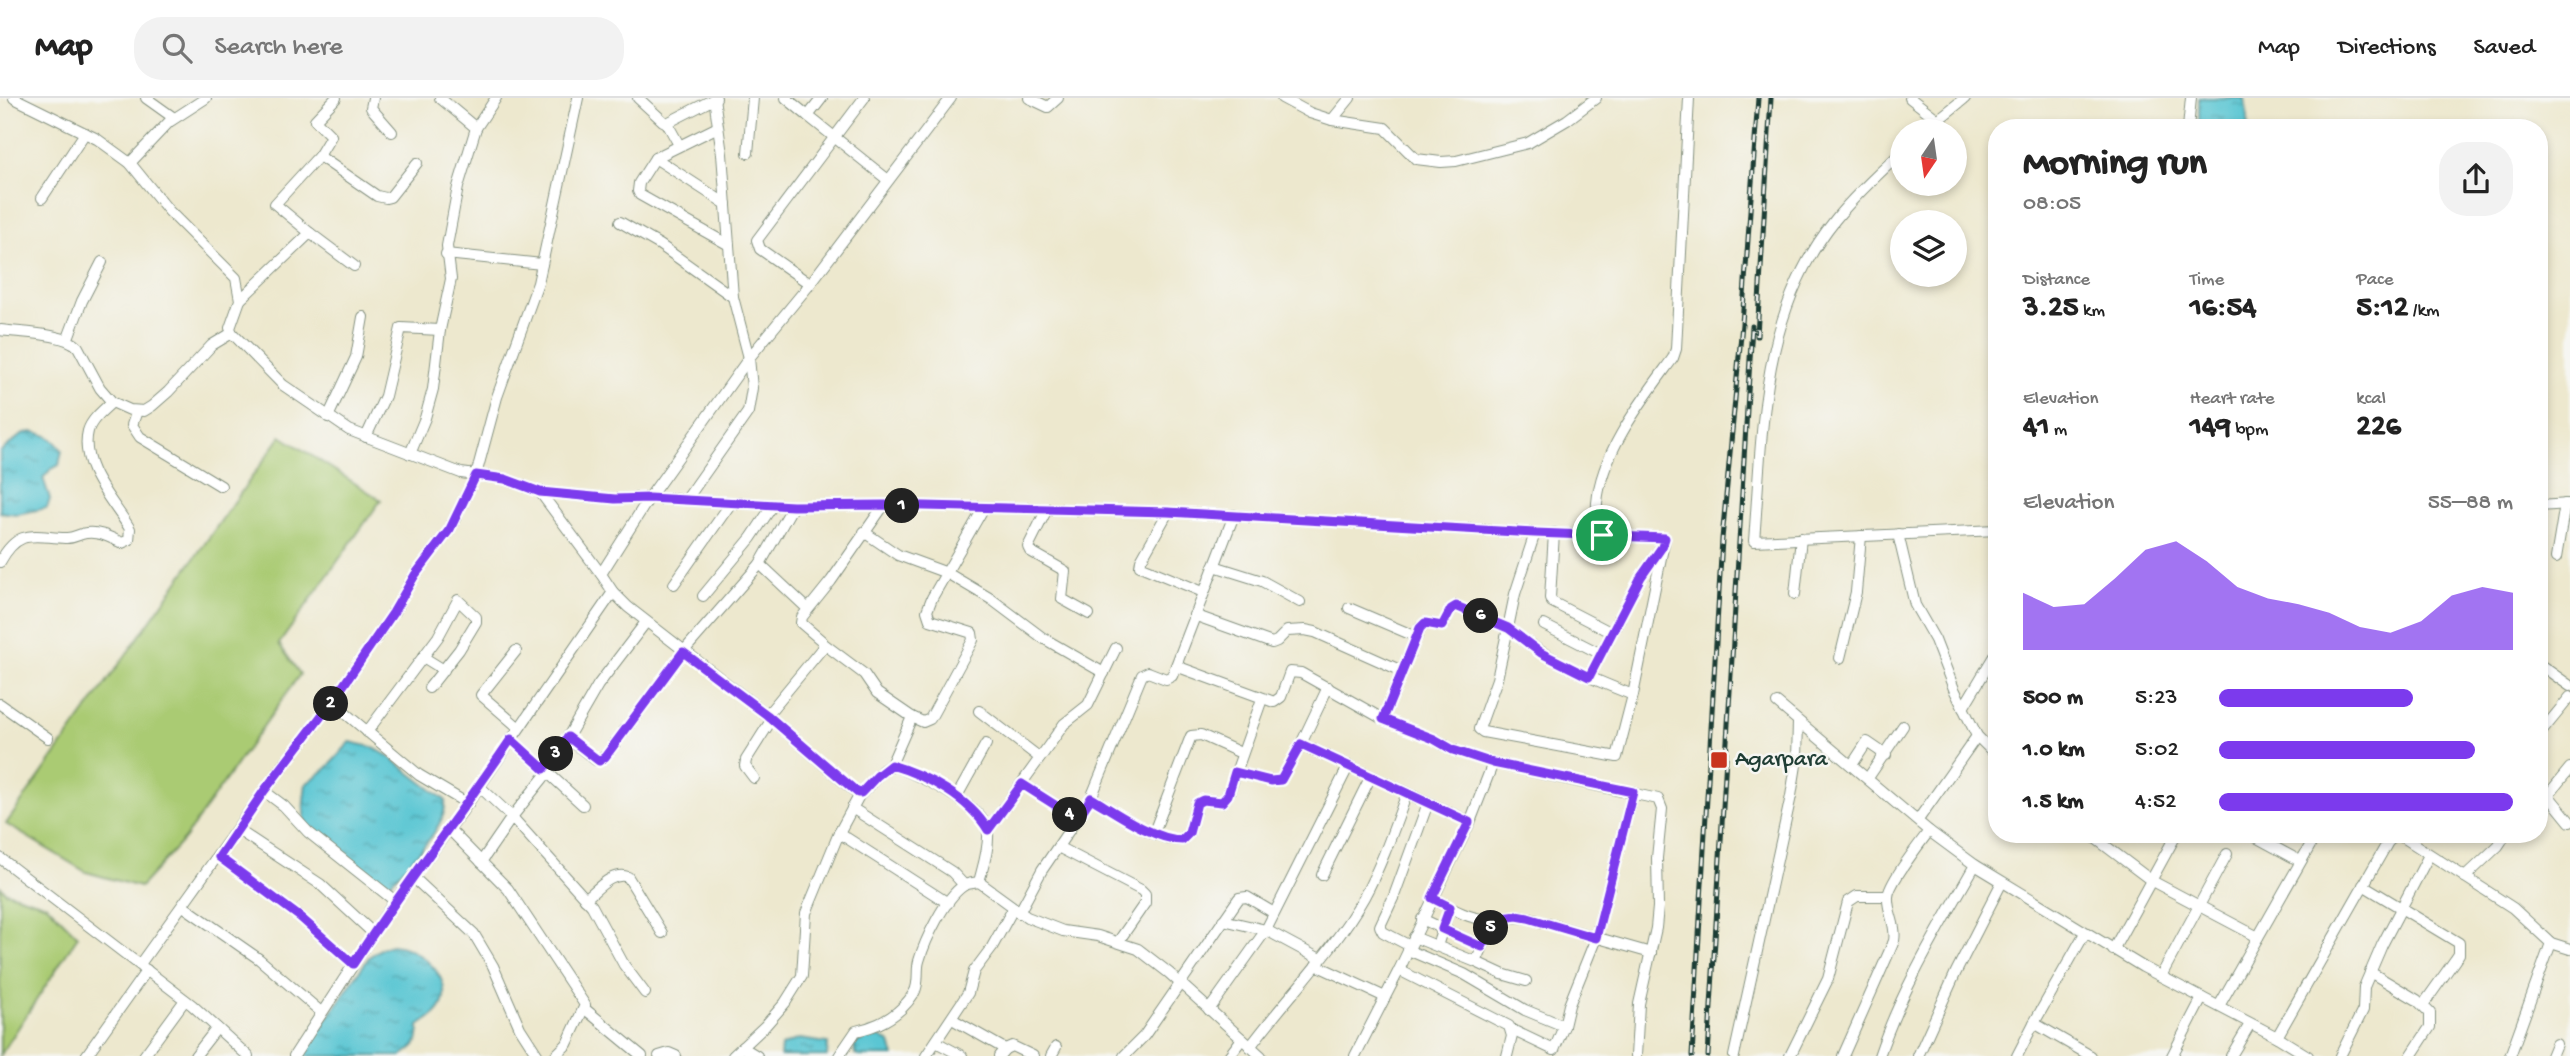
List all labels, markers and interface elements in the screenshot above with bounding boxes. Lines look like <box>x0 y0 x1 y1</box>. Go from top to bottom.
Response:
search box <box>134 17 624 80</box>
text: Map <box>35 29 92 67</box>
icon: search <box>158 29 196 67</box>
text: Search here <box>214 33 343 64</box>
text: Map <box>2258 34 2300 63</box>
text: Directions <box>2338 34 2436 63</box>
text: Saved <box>2474 34 2535 63</box>
north arrow <box>1890 119 1967 196</box>
map controls <box>1890 119 1967 287</box>
button: share <box>2439 142 2513 216</box>
text: Morning run <box>2023 143 2207 187</box>
text: 08:05 <box>2023 191 2081 218</box>
button: layers <box>1890 210 1967 287</box>
text: Distance <box>2023 269 2090 292</box>
text: Time <box>2190 269 2224 292</box>
text: Pace <box>2356 269 2394 292</box>
text: 3.25 <box>2023 292 2078 327</box>
text: 16:54 <box>2190 292 2256 327</box>
text: 5:12 <box>2356 292 2408 327</box>
text: km <box>2078 300 2105 323</box>
text: /km <box>2408 300 2439 323</box>
text: Elevation <box>2023 388 2099 411</box>
text: Heart rate <box>2190 388 2275 411</box>
text: kcal <box>2356 388 2386 411</box>
text: 41 <box>2023 411 2049 446</box>
text: 149 <box>2190 411 2231 446</box>
text: 226 <box>2356 411 2401 446</box>
text: m <box>2049 419 2067 442</box>
text: bpm <box>2231 419 2268 442</box>
pin: 1 <box>884 488 920 524</box>
text: Elevation <box>2023 490 2114 517</box>
text: 55–88 m <box>2428 490 2513 517</box>
text: 1 <box>898 494 905 517</box>
pin <box>1572 505 1632 565</box>
icon: arrive <box>1583 516 1621 554</box>
pin: 6 <box>1464 598 1498 634</box>
text: 6 <box>1476 604 1485 627</box>
text: 500 m <box>2023 685 2083 712</box>
text: 5:23 <box>2135 685 2178 712</box>
pin: 2 <box>314 686 348 722</box>
text: 2 <box>326 692 335 715</box>
pin: 3 <box>538 736 574 772</box>
text: 1.0 km <box>2023 737 2085 764</box>
text: 5:02 <box>2135 737 2179 764</box>
text: 3 <box>551 742 560 765</box>
place label: Agarpara <box>1735 747 1829 774</box>
marker: Agarpara <box>1709 750 1729 770</box>
text: 1.5 km <box>2023 789 2084 816</box>
text: 4:52 <box>2135 789 2176 816</box>
pin: 4 <box>1052 798 1088 832</box>
text: 4 <box>1065 803 1074 826</box>
pin: 5 <box>1474 910 1508 946</box>
text: 5 <box>1486 916 1496 939</box>

